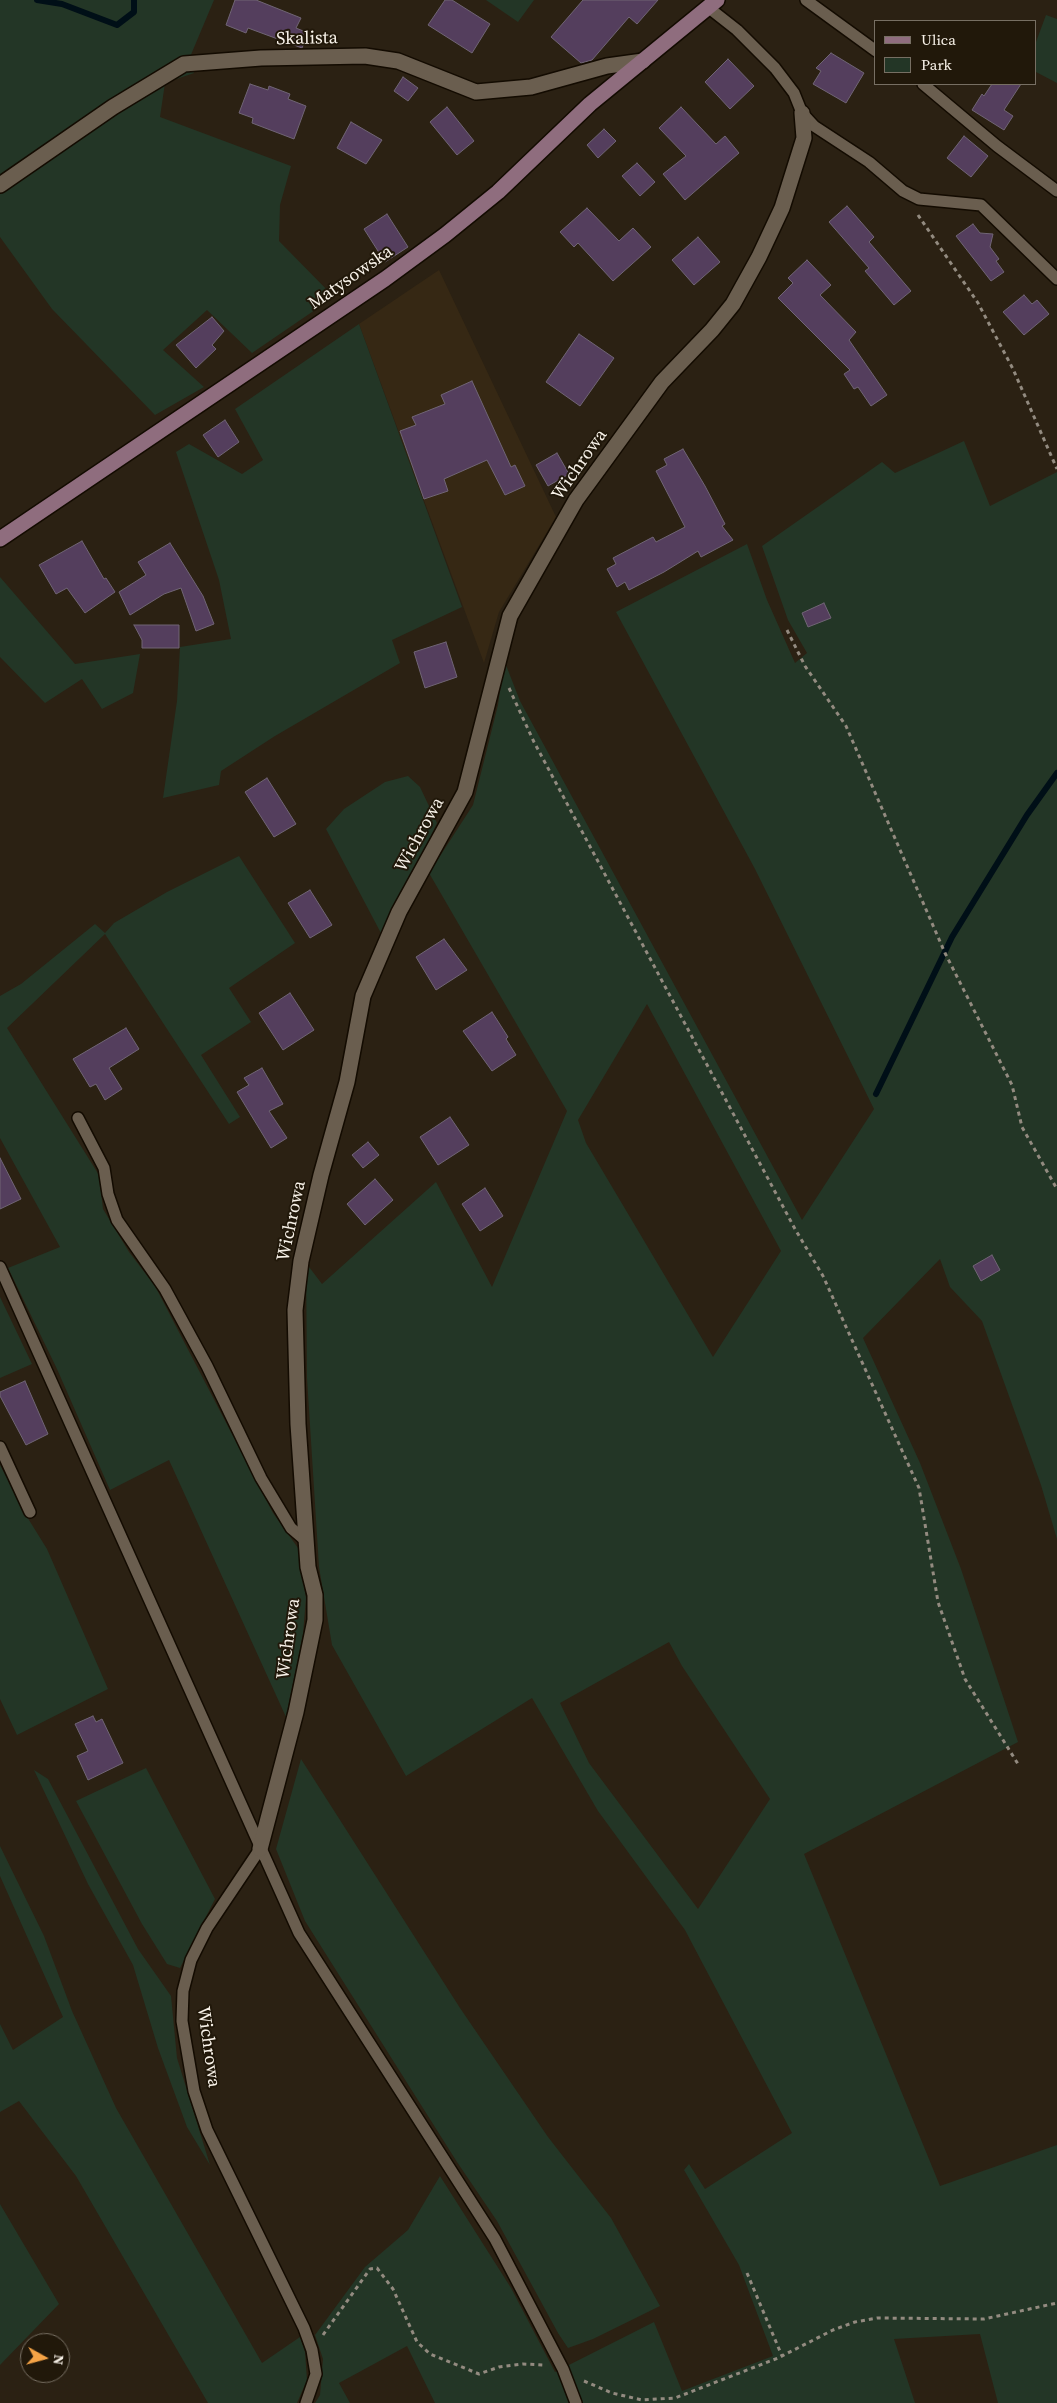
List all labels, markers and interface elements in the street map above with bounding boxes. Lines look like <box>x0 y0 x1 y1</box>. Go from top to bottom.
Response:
legend <box>874 20 1037 85</box>
street label: Skalista <box>276 28 338 50</box>
text: Ulica <box>921 29 956 50</box>
text: Park <box>921 54 952 75</box>
street label: Matysowska <box>305 241 397 315</box>
street label: Wichrowa <box>548 425 612 505</box>
street label: Wichrowa <box>391 794 449 876</box>
street label: Wichrowa <box>273 1179 311 1263</box>
street label: Wichrowa <box>273 1597 305 1681</box>
street label: Wichrowa <box>192 2005 224 2089</box>
north arrow <box>20 2333 70 2383</box>
text: N <box>48 2353 69 2366</box>

